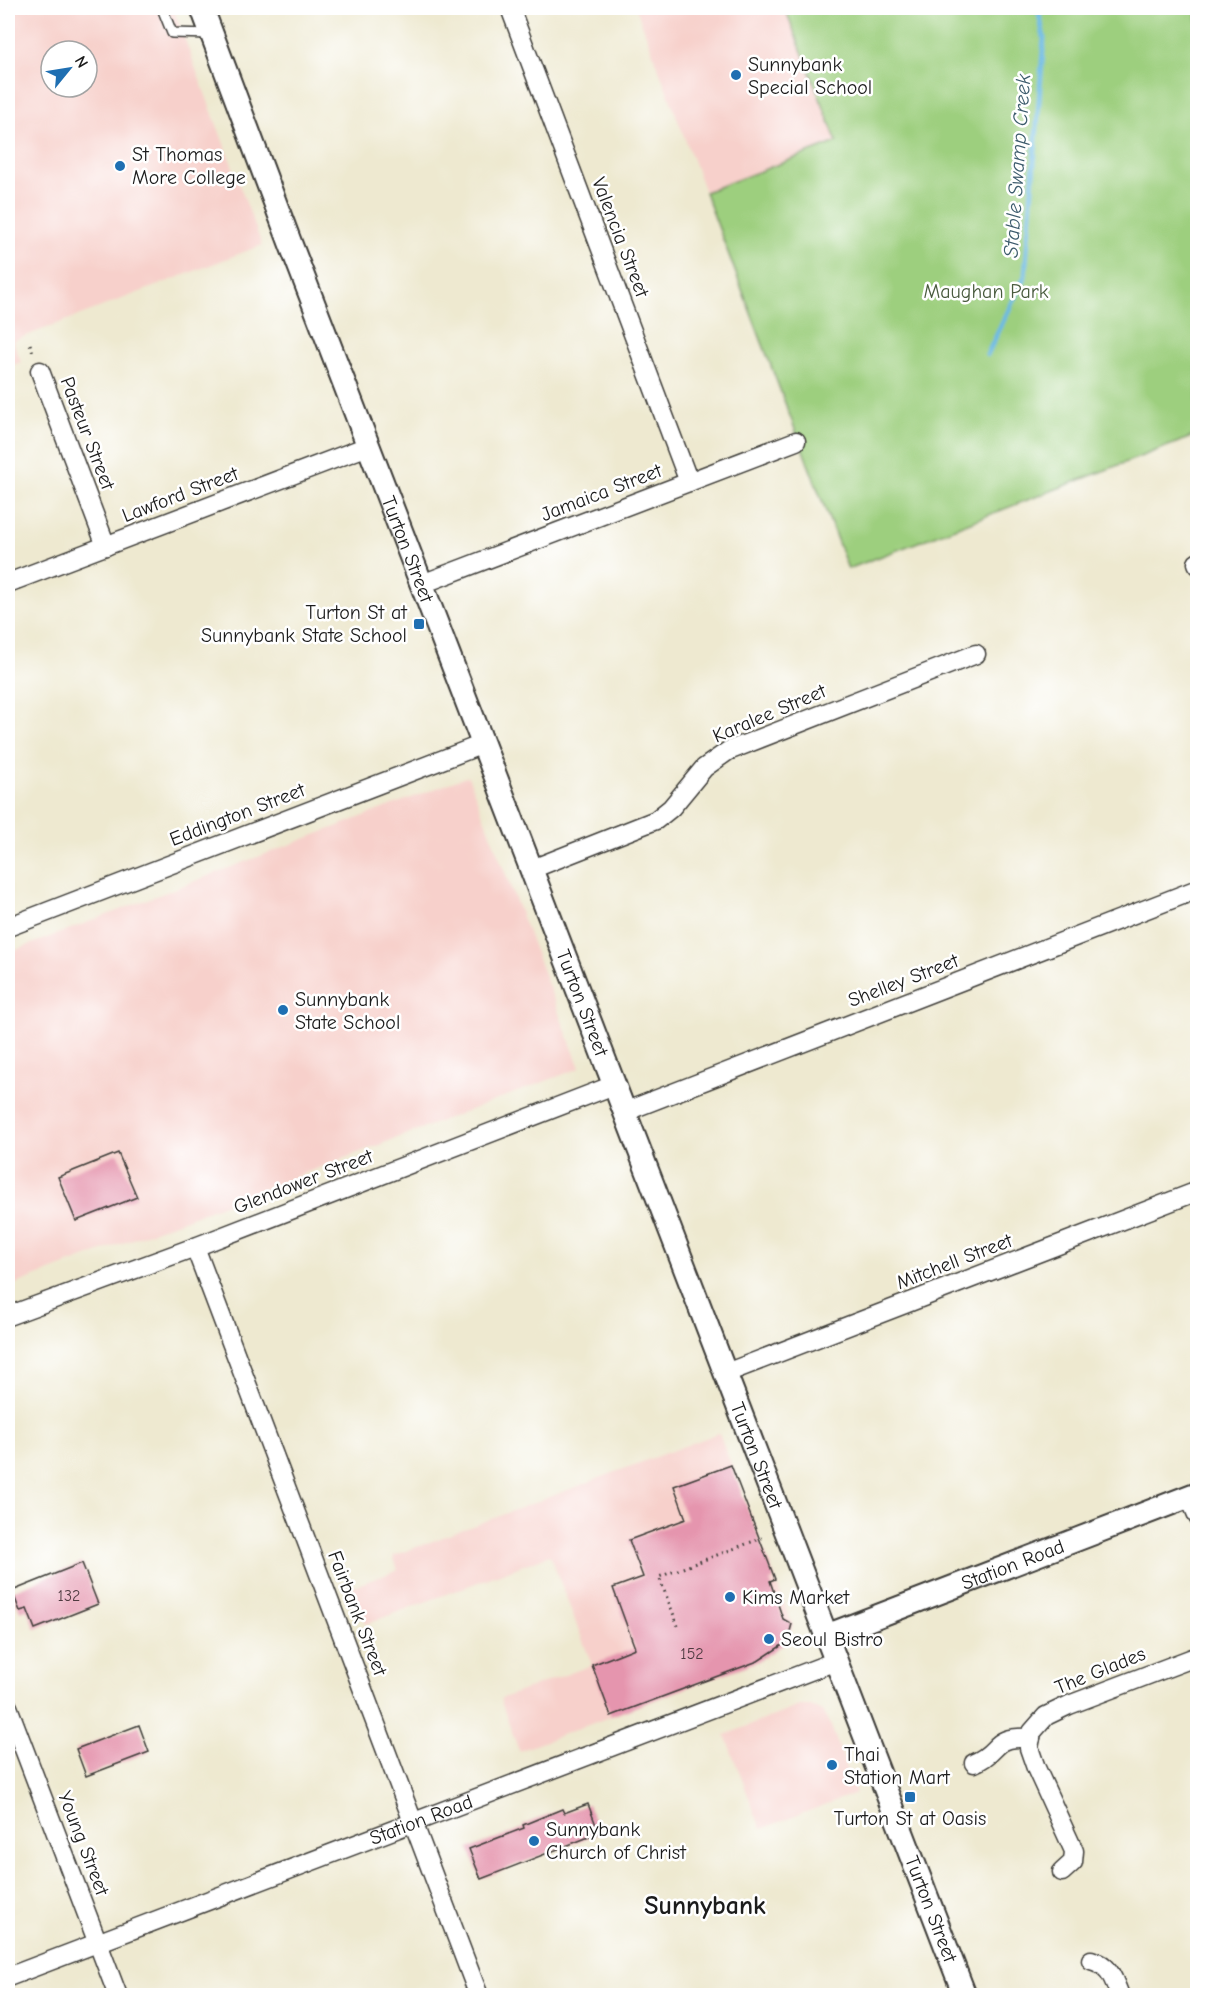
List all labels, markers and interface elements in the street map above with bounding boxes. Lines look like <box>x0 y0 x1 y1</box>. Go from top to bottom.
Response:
north arrow <box>39 39 99 99</box>
text: N <box>71 53 92 71</box>
place label: Sunnybank Special School <box>748 53 872 99</box>
marker: Sunnybank Special School <box>729 68 743 82</box>
water label: Stable Swamp Creek <box>999 72 1035 259</box>
place label: St Thomas More College <box>132 143 246 189</box>
marker: St Thomas More College <box>113 159 127 173</box>
street label: Valencia Street <box>587 174 654 302</box>
park label: Maughan Park <box>924 280 1049 303</box>
street label: Pasteur Street <box>55 373 120 494</box>
street label: Jamaica Street <box>537 458 666 526</box>
street label: Lawford Street <box>119 461 243 527</box>
street label: Turton Street <box>377 493 439 607</box>
place label: Turton St at Sunnybank State School <box>201 601 408 647</box>
marker: Turton St at Sunnybank State School <box>412 617 426 631</box>
street label: Karalee Street <box>709 679 830 748</box>
street label: Eddington Street <box>166 778 309 851</box>
street label: Turton Street <box>551 946 614 1061</box>
street label: Shelley Street <box>845 948 963 1012</box>
place label: Sunnybank State School <box>295 988 400 1034</box>
marker: Sunnybank State School <box>276 1003 290 1017</box>
street label: Glendower Street <box>230 1144 377 1219</box>
street label: Mitchell Street <box>893 1228 1017 1294</box>
street label: Turton Street <box>725 1399 788 1513</box>
street label: Station Road <box>958 1535 1068 1595</box>
street label: Fairbank Street <box>323 1548 392 1680</box>
place label: Kims Market <box>742 1586 851 1609</box>
house number: 132 <box>58 1587 80 1605</box>
marker: Kims Market <box>723 1590 737 1604</box>
place label: Seoul Bistro <box>781 1628 883 1651</box>
marker: Seoul Bistro <box>762 1632 776 1646</box>
street label: The Glades <box>1051 1642 1149 1699</box>
house number: 152 <box>680 1645 704 1663</box>
place label: Thai Station Mart <box>844 1743 951 1789</box>
marker: Thai Station Mart <box>825 1758 839 1772</box>
street label: Young Street <box>53 1788 114 1900</box>
street label: Station Road <box>366 1790 476 1850</box>
marker: Turton St at Oasis <box>903 1790 917 1804</box>
place label: Turton St at Oasis <box>834 1807 986 1830</box>
place label: Sunnybank Church of Christ <box>546 1818 687 1864</box>
marker: Sunnybank Church of Christ <box>527 1834 541 1848</box>
street label: Turton Street <box>900 1852 962 1967</box>
district label: Sunnybank <box>644 1891 766 1921</box>

